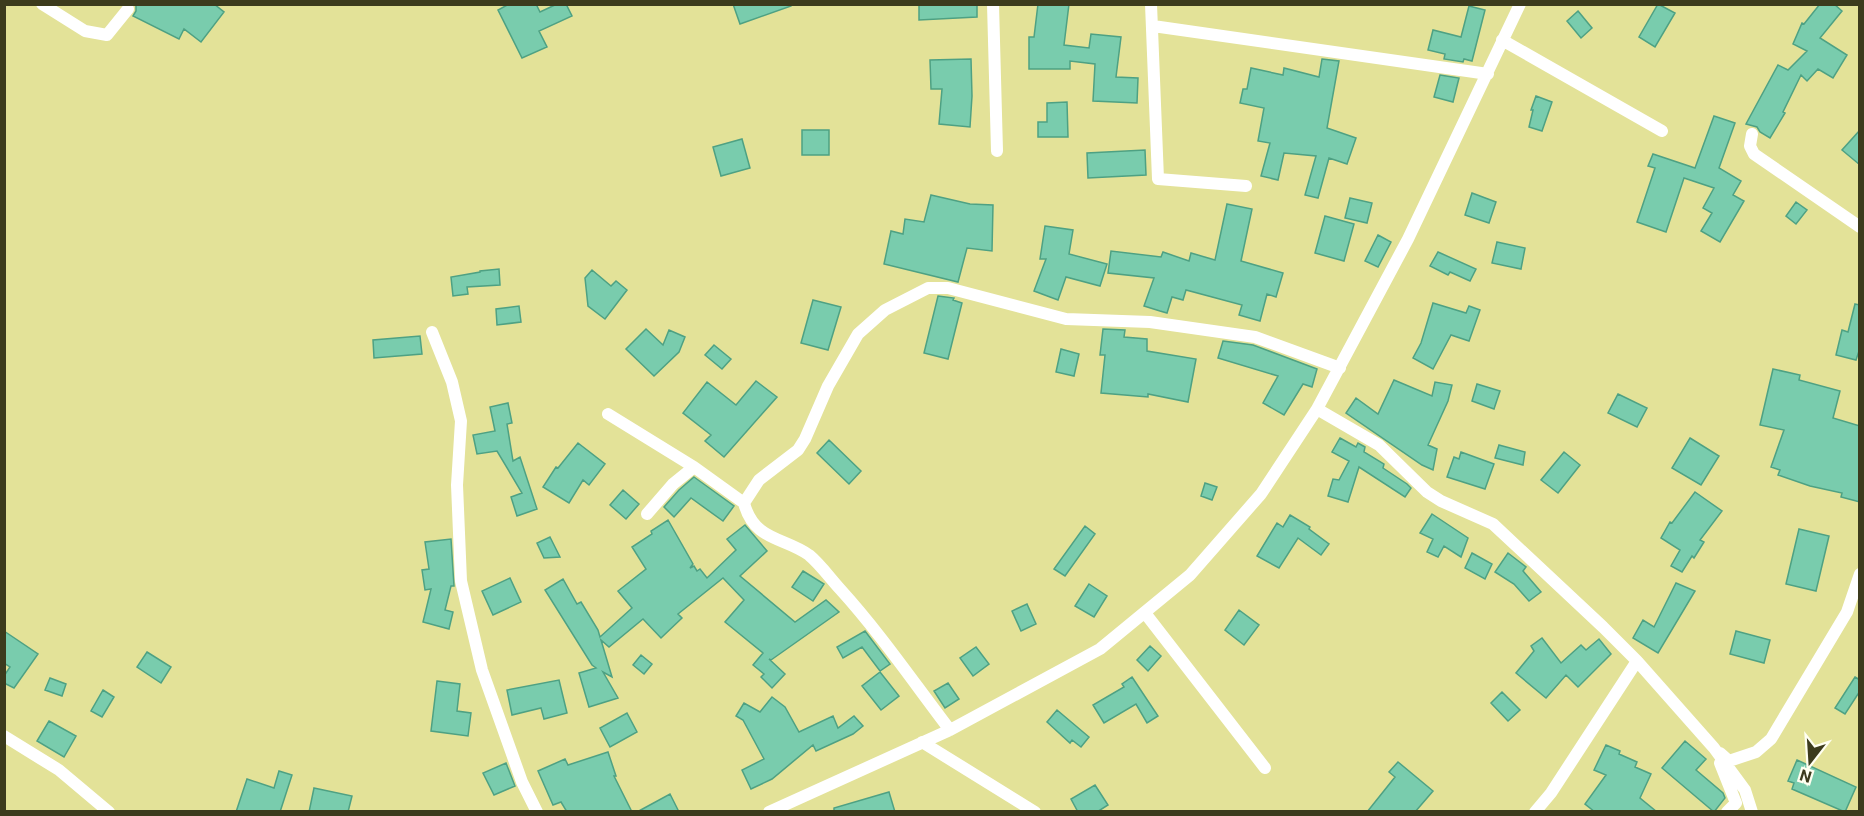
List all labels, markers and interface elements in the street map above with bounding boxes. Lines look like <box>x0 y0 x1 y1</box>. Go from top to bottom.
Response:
north arrow <box>1780 732 1840 792</box>
text: N <box>1798 765 1814 787</box>

